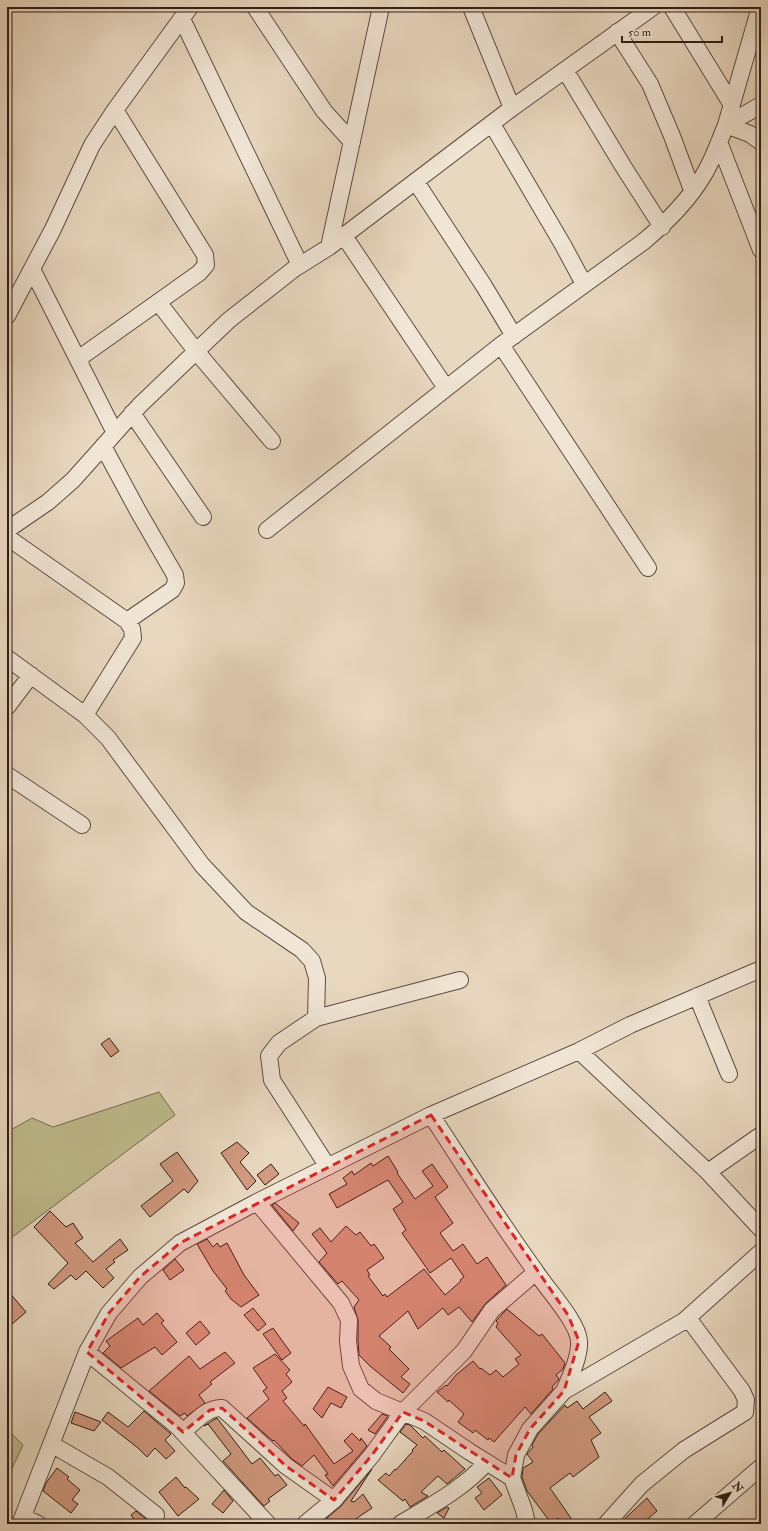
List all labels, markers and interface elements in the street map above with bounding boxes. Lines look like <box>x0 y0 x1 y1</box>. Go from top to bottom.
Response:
scale bar <box>622 18 722 44</box>
text: 50 m <box>628 25 652 40</box>
north arrow <box>710 1473 750 1513</box>
text: N <box>729 1478 746 1496</box>

